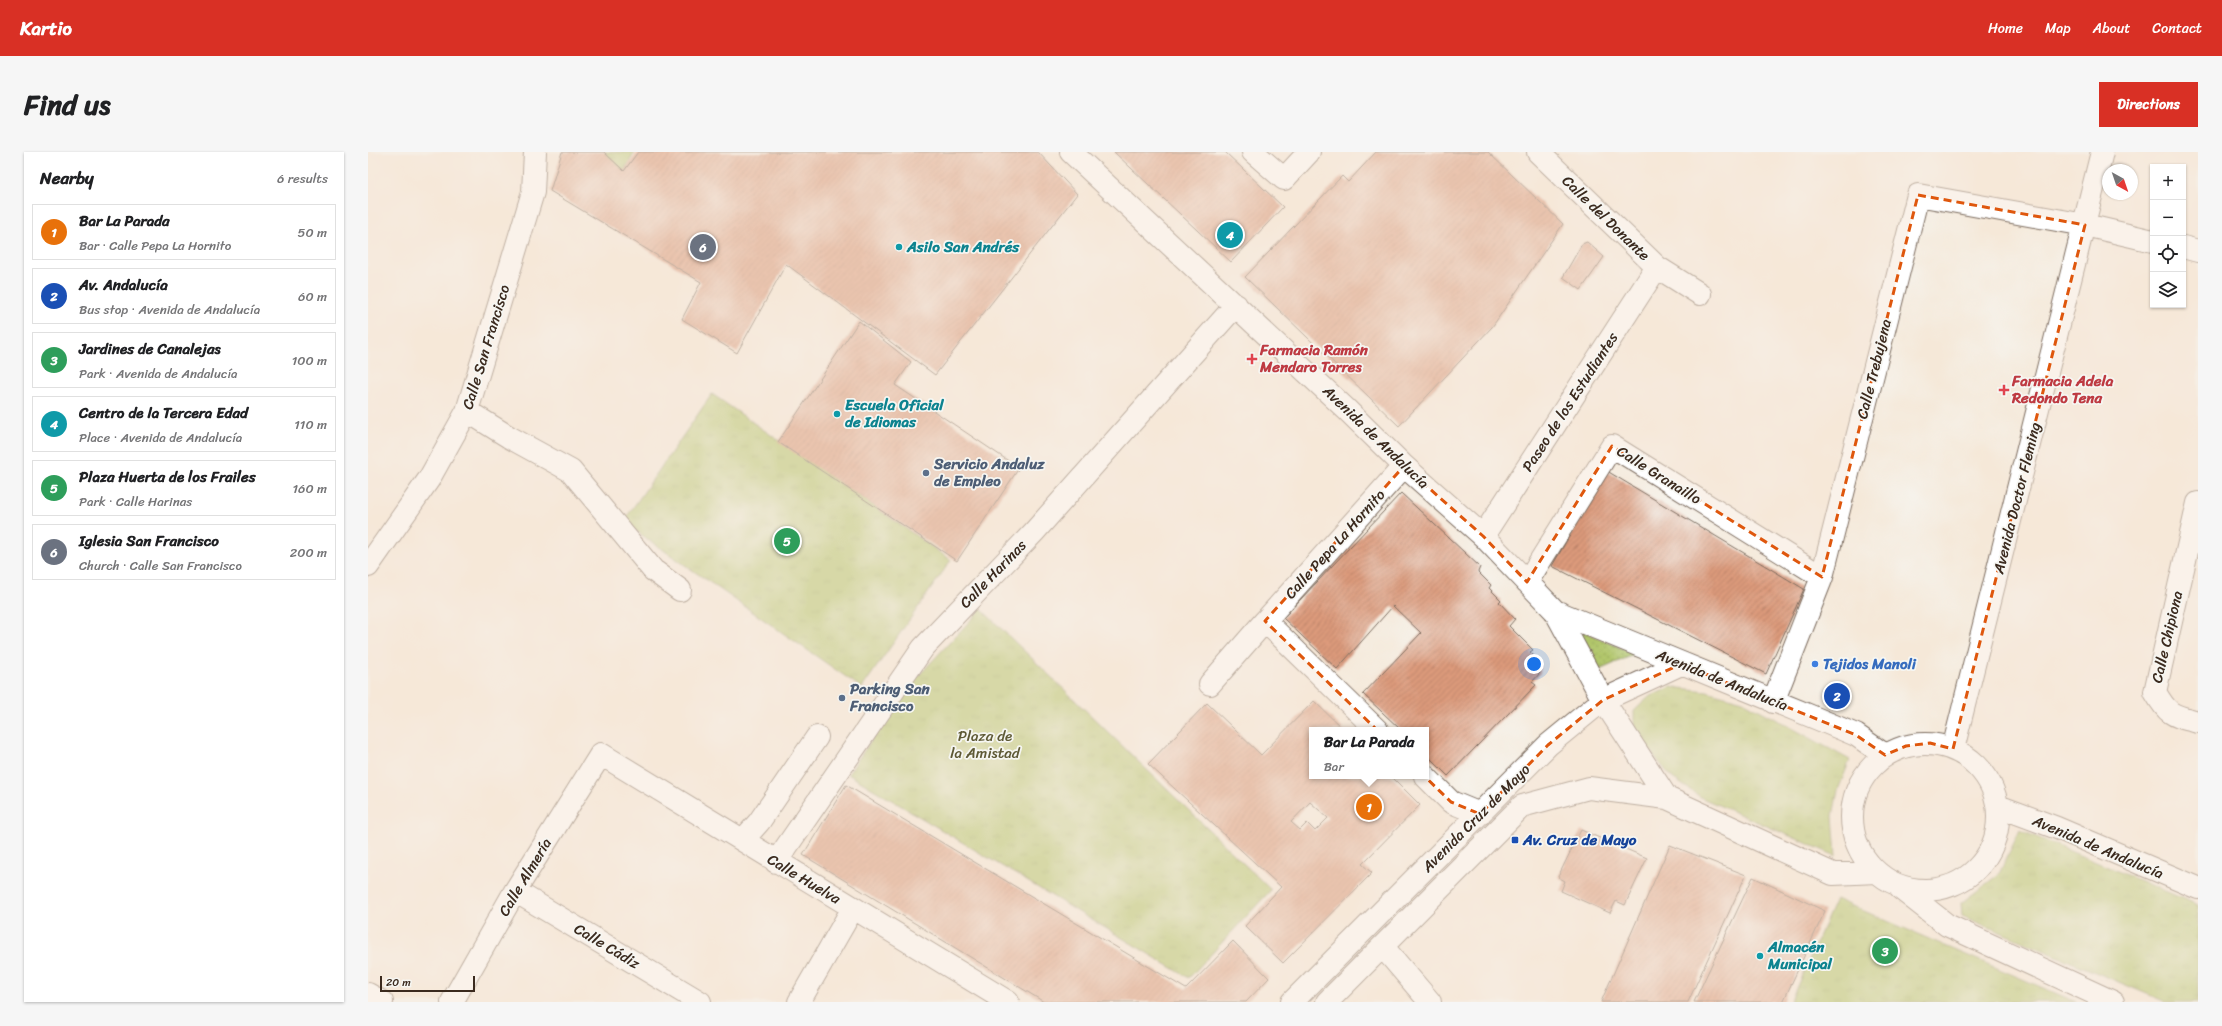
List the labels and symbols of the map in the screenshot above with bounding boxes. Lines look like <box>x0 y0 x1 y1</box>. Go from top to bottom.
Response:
north arrow <box>2102 164 2138 200</box>
street label: Calle del Donante <box>1556 169 1656 267</box>
pin: 4 <box>1217 220 1243 250</box>
pin: 6 <box>690 232 716 262</box>
place label: Asilo San Andrés <box>906 234 1020 260</box>
marker: Asilo San Andrés <box>894 242 904 252</box>
street label: Calle San Francisco <box>455 281 518 413</box>
street label: Calle Trebujena <box>1849 316 1899 422</box>
street label: Paseo de los Estudiantes <box>1515 327 1625 477</box>
place label: Farmacia Ramón Mendaro Torres <box>1259 337 1369 380</box>
marker: Farmacia Ramón Mendaro Torres <box>1247 354 1257 364</box>
place label: Farmacia Adela Redondo Tena <box>2011 368 2114 411</box>
street label: Avenida de Andalucía <box>1316 378 1436 495</box>
marker: Farmacia Adela Redondo Tena <box>1999 385 2009 395</box>
place label: Escuela Oficial de Idiomas <box>845 392 944 435</box>
marker: Escuela Oficial de Idiomas <box>832 409 842 419</box>
street label: Avenida Doctor Fleming <box>1985 419 2049 578</box>
street label: Calle Granaillo <box>1611 439 1707 512</box>
place label: Servicio Andaluz de Empleo <box>933 451 1045 494</box>
marker: Servicio Andaluz de Empleo <box>921 468 931 478</box>
street label: Calle Pepa La Hornito <box>1278 483 1392 605</box>
pin: 5 <box>774 526 800 556</box>
street label: Calle Harinas <box>953 533 1033 615</box>
street label: Calle Chipiona <box>2144 588 2190 686</box>
street label: Avenida de Andalucía <box>1651 641 1792 719</box>
place label: Tejidos Manoli <box>1823 651 1917 677</box>
your location <box>1524 654 1544 674</box>
marker: Tejidos Manoli <box>1810 659 1820 669</box>
place label: Parking San Francisco <box>849 676 930 719</box>
pin: 2 <box>1824 681 1850 711</box>
marker: Parking San Francisco <box>837 693 847 703</box>
park label: Plaza de la Amistad <box>950 723 1021 766</box>
street label: Avenida Cruz de Mayo <box>1415 757 1537 879</box>
pin: 1 <box>1356 792 1382 822</box>
street label: Avenida de Andalucía <box>2027 807 2168 887</box>
place label: Av. Cruz de Mayo <box>1522 827 1637 853</box>
street label: Calle Almería <box>491 832 559 921</box>
marker: Av. Cruz de Mayo <box>1510 835 1520 845</box>
street label: Calle Huelva <box>762 847 846 912</box>
street label: Calle Cádiz <box>569 916 646 976</box>
place label: Almacén Municipal <box>1767 934 1833 977</box>
pin: 3 <box>1872 936 1898 966</box>
marker: Almacén Municipal <box>1755 951 1765 961</box>
scale bar <box>380 974 475 993</box>

